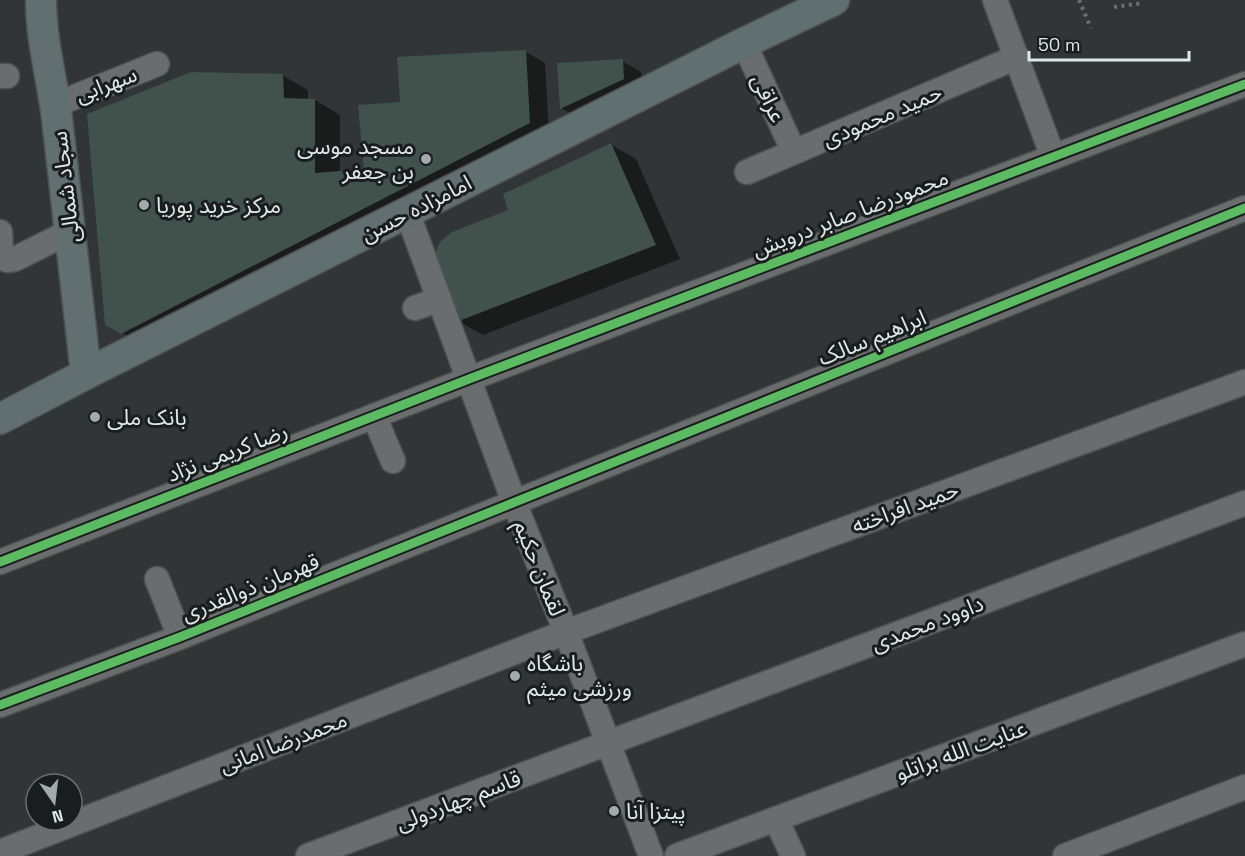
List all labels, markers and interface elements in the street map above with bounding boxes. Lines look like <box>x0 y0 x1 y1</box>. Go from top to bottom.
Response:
scale bar <box>1029 24 1190 62</box>
text: 50 m <box>1038 33 1080 56</box>
street label: سهرابی <box>71 59 141 109</box>
street label: عراقی <box>746 69 792 127</box>
street label: حمید محمودی <box>818 77 946 153</box>
street label: سجاد شمالی <box>44 130 86 244</box>
place label: مسجد موسی بن جعفر <box>297 132 414 185</box>
marker: مسجد موسی بن جعفر <box>419 152 433 166</box>
street label: محمودرضا صابر درویش <box>748 163 952 263</box>
street label: امامزاده حسن <box>356 168 476 248</box>
place label: مرکز خرید پوریا <box>156 191 281 220</box>
marker: مرکز خرید پوریا <box>137 198 151 212</box>
street label: ابراهیم سالک <box>814 303 931 374</box>
place label: بانک ملی <box>107 403 187 431</box>
marker: بانک ملی <box>88 410 102 424</box>
street label: رضا کریمی نژاد <box>163 416 291 488</box>
street label: حمید افراخته <box>848 475 962 539</box>
street label: لقمان حکیم <box>505 516 572 621</box>
street label: قهرمان ذوالقدری <box>177 547 323 627</box>
street label: داوود محمدی <box>867 589 987 657</box>
place label: باشگاه ورزشی میثم <box>527 649 632 705</box>
marker: باشگاه ورزشی میثم <box>508 669 522 683</box>
street label: محمدرضا امانی <box>215 705 351 779</box>
street label: عنایت الله براتلو <box>891 713 1031 787</box>
street label: قاسم چهاردولی <box>392 763 526 839</box>
north arrow <box>24 772 84 832</box>
place label: پیتزا آنا <box>626 797 686 826</box>
marker: پیتزا آنا <box>607 804 621 818</box>
text: N <box>50 805 65 828</box>

